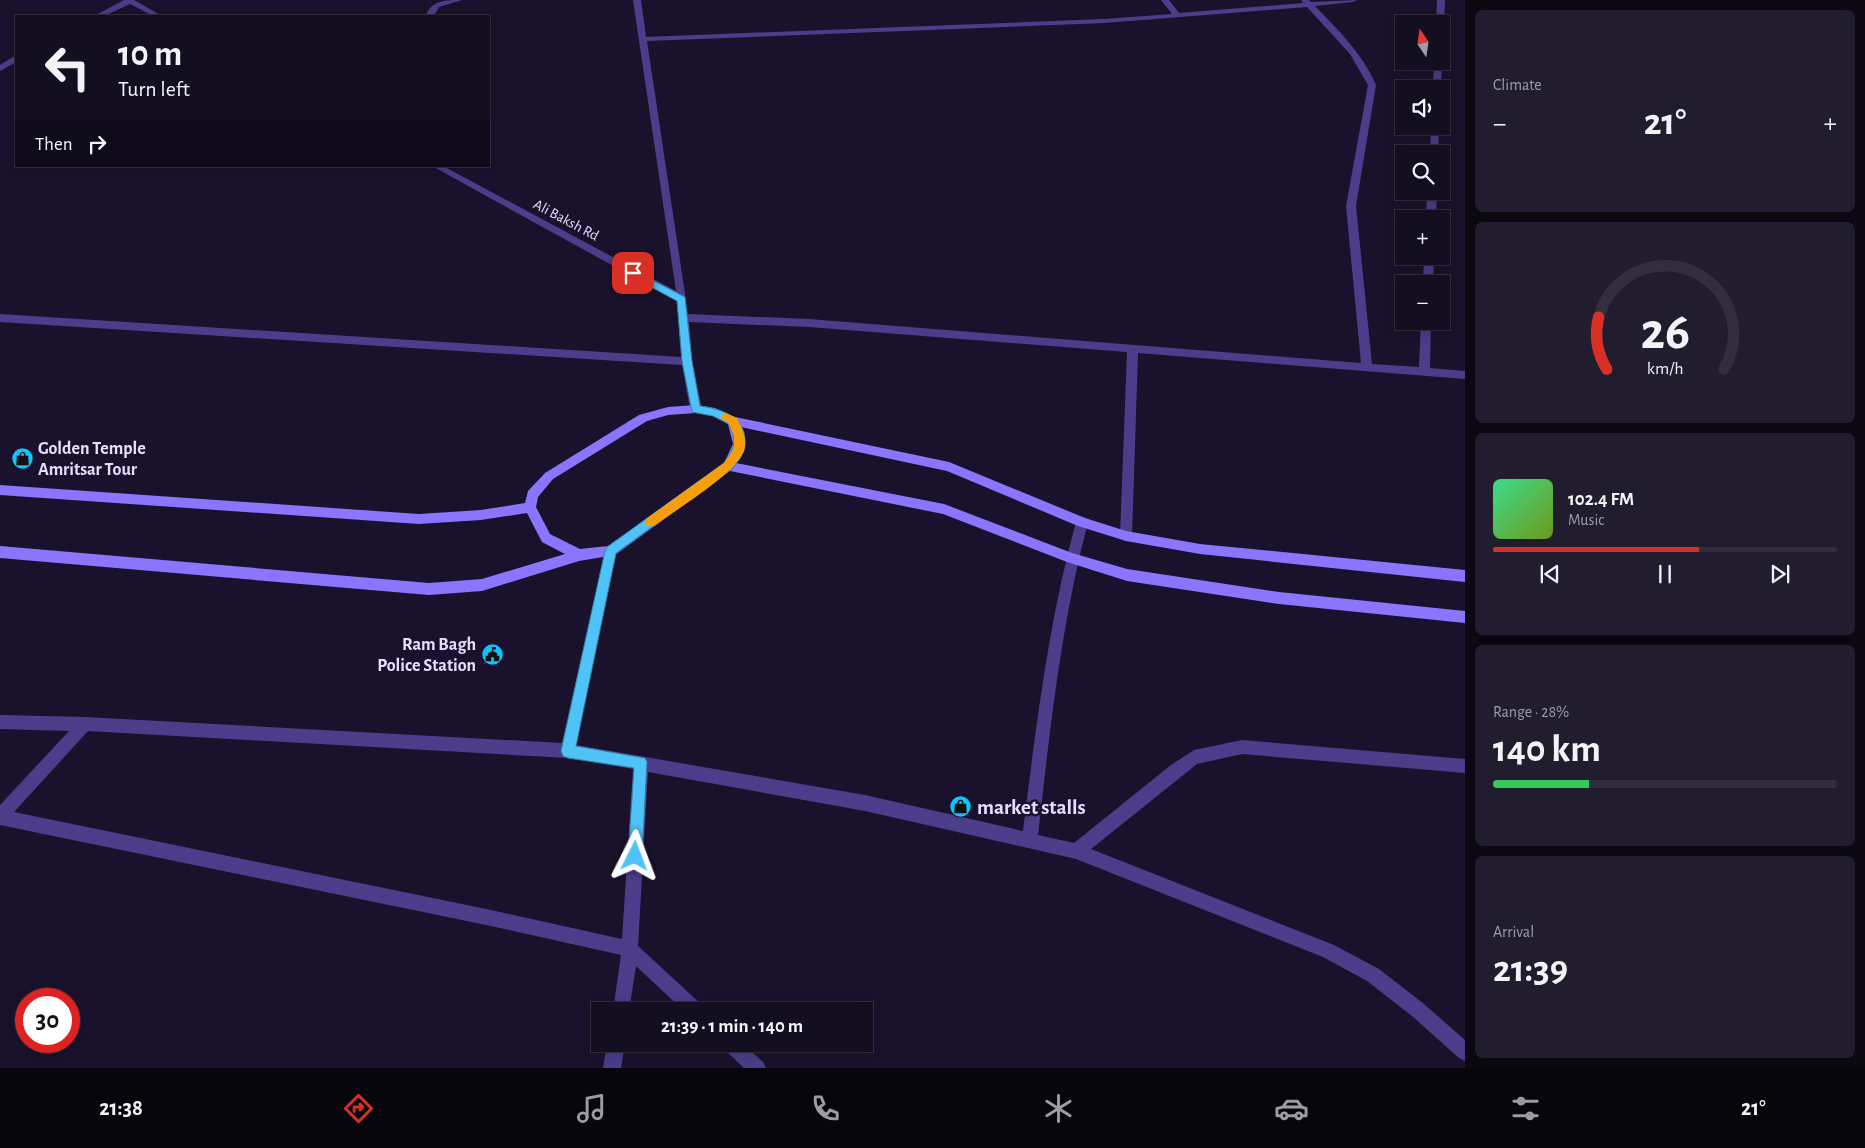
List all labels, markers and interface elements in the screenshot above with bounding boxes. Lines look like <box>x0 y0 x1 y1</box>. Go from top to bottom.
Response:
north arrow <box>1395 15 1450 70</box>
map controls <box>1395 15 1450 330</box>
icon: left <box>35 35 100 100</box>
text: 10 m <box>118 37 182 72</box>
text: Climate <box>1493 77 1542 93</box>
text: Turn left <box>118 78 190 100</box>
button: sound <box>1395 80 1450 135</box>
text: 21° <box>1644 104 1686 142</box>
text: − <box>1493 110 1506 138</box>
text: + <box>1824 110 1837 138</box>
icon: right <box>83 130 111 158</box>
text: Then <box>35 135 73 154</box>
button: search <box>1395 145 1450 200</box>
street label: Ali Baksh Rd <box>531 197 601 244</box>
button: + <box>1395 210 1450 265</box>
pin <box>612 252 654 294</box>
icon: arrive <box>619 259 647 287</box>
button: − <box>1395 275 1450 330</box>
text: 26 <box>1640 306 1690 358</box>
text: km/h <box>1647 360 1683 378</box>
place label: Golden Temple Amritsar Tour <box>38 440 146 479</box>
shop icon: Golden Temple Amritsar Tour <box>10 447 34 471</box>
text: 102.4 FM <box>1568 490 1634 509</box>
text: Music <box>1568 512 1604 528</box>
icon: previous <box>1536 560 1564 588</box>
icon: pause <box>1651 560 1679 588</box>
icon: next <box>1766 560 1794 588</box>
place label: Ram Bagh Police Station <box>377 636 476 675</box>
public building icon: Ram Bagh Police Station <box>480 643 504 667</box>
text: Range · 28% <box>1493 704 1569 720</box>
text: 140 km <box>1493 731 1601 769</box>
shop icon: market stalls <box>949 795 973 819</box>
place label: market stalls <box>977 797 1086 818</box>
position arrow <box>608 829 660 881</box>
text: Arrival <box>1493 924 1534 940</box>
text: 21:39 <box>1493 951 1568 989</box>
speed limit sign: 30 <box>15 988 80 1053</box>
text: 21:39 · 1 min · 140 m <box>661 1017 803 1036</box>
icon: directions <box>341 1091 376 1126</box>
icon: music <box>574 1091 609 1126</box>
icon: phone <box>808 1091 843 1126</box>
icon: climate <box>1041 1091 1076 1126</box>
icon: car <box>1274 1091 1309 1126</box>
icon: filters <box>1508 1091 1543 1126</box>
text: 21:38 <box>99 1097 143 1119</box>
text: 21° <box>1741 1097 1766 1119</box>

